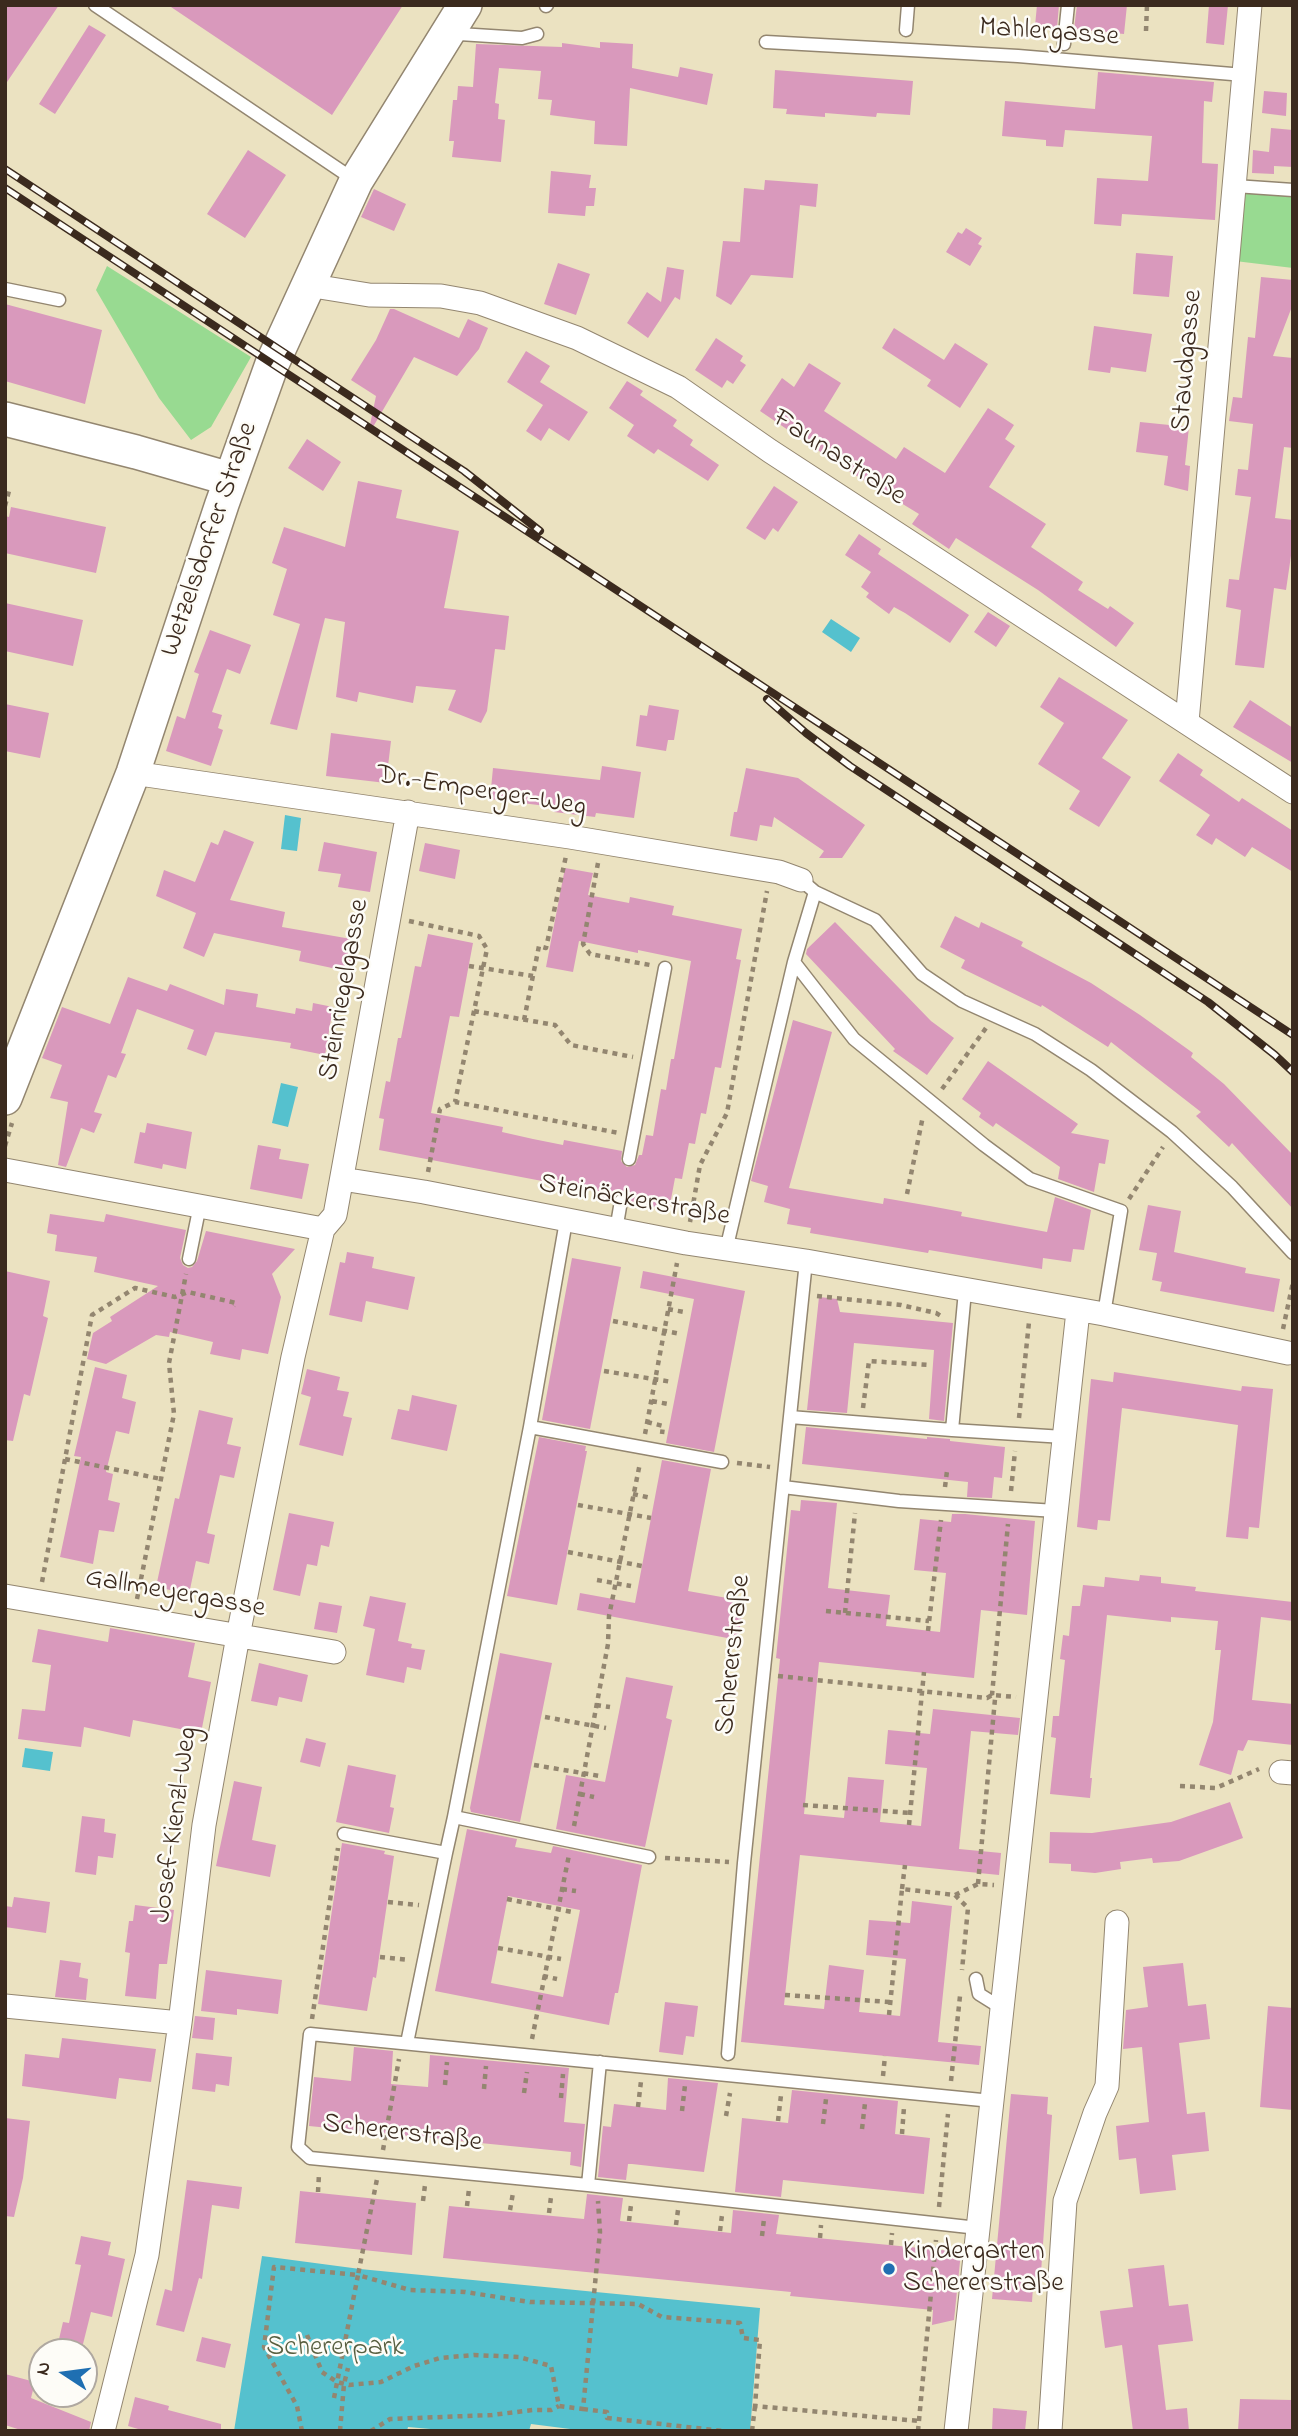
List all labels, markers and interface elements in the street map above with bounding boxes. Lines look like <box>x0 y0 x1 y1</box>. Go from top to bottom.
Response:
street label: Mahlergasse <box>978 12 1120 56</box>
street label: Staudgasse <box>1166 288 1212 434</box>
street label: Faunastraße <box>765 403 911 515</box>
street label: Wetzelsdorfer Straße <box>155 418 267 662</box>
street label: Dr.-Emperger-Weg <box>374 760 588 826</box>
street label: Steinriegelgasse <box>314 897 378 1083</box>
street label: Steinäckerstraße <box>536 1169 732 1235</box>
street label: Gallmeyergasse <box>83 1563 267 1627</box>
street label: Schererstraße <box>710 1573 760 1737</box>
street label: Josef-Kienzl-Weg <box>147 1725 207 1925</box>
street label: Schererstraße <box>320 2109 484 2161</box>
place label: Kindergarten Schererstraße <box>903 2236 1064 2302</box>
marker: Kindergarten Schererstraße <box>881 2261 897 2277</box>
park label: Schererpark <box>266 2332 404 2366</box>
north arrow <box>28 2338 98 2408</box>
text: N <box>29 2359 59 2378</box>

